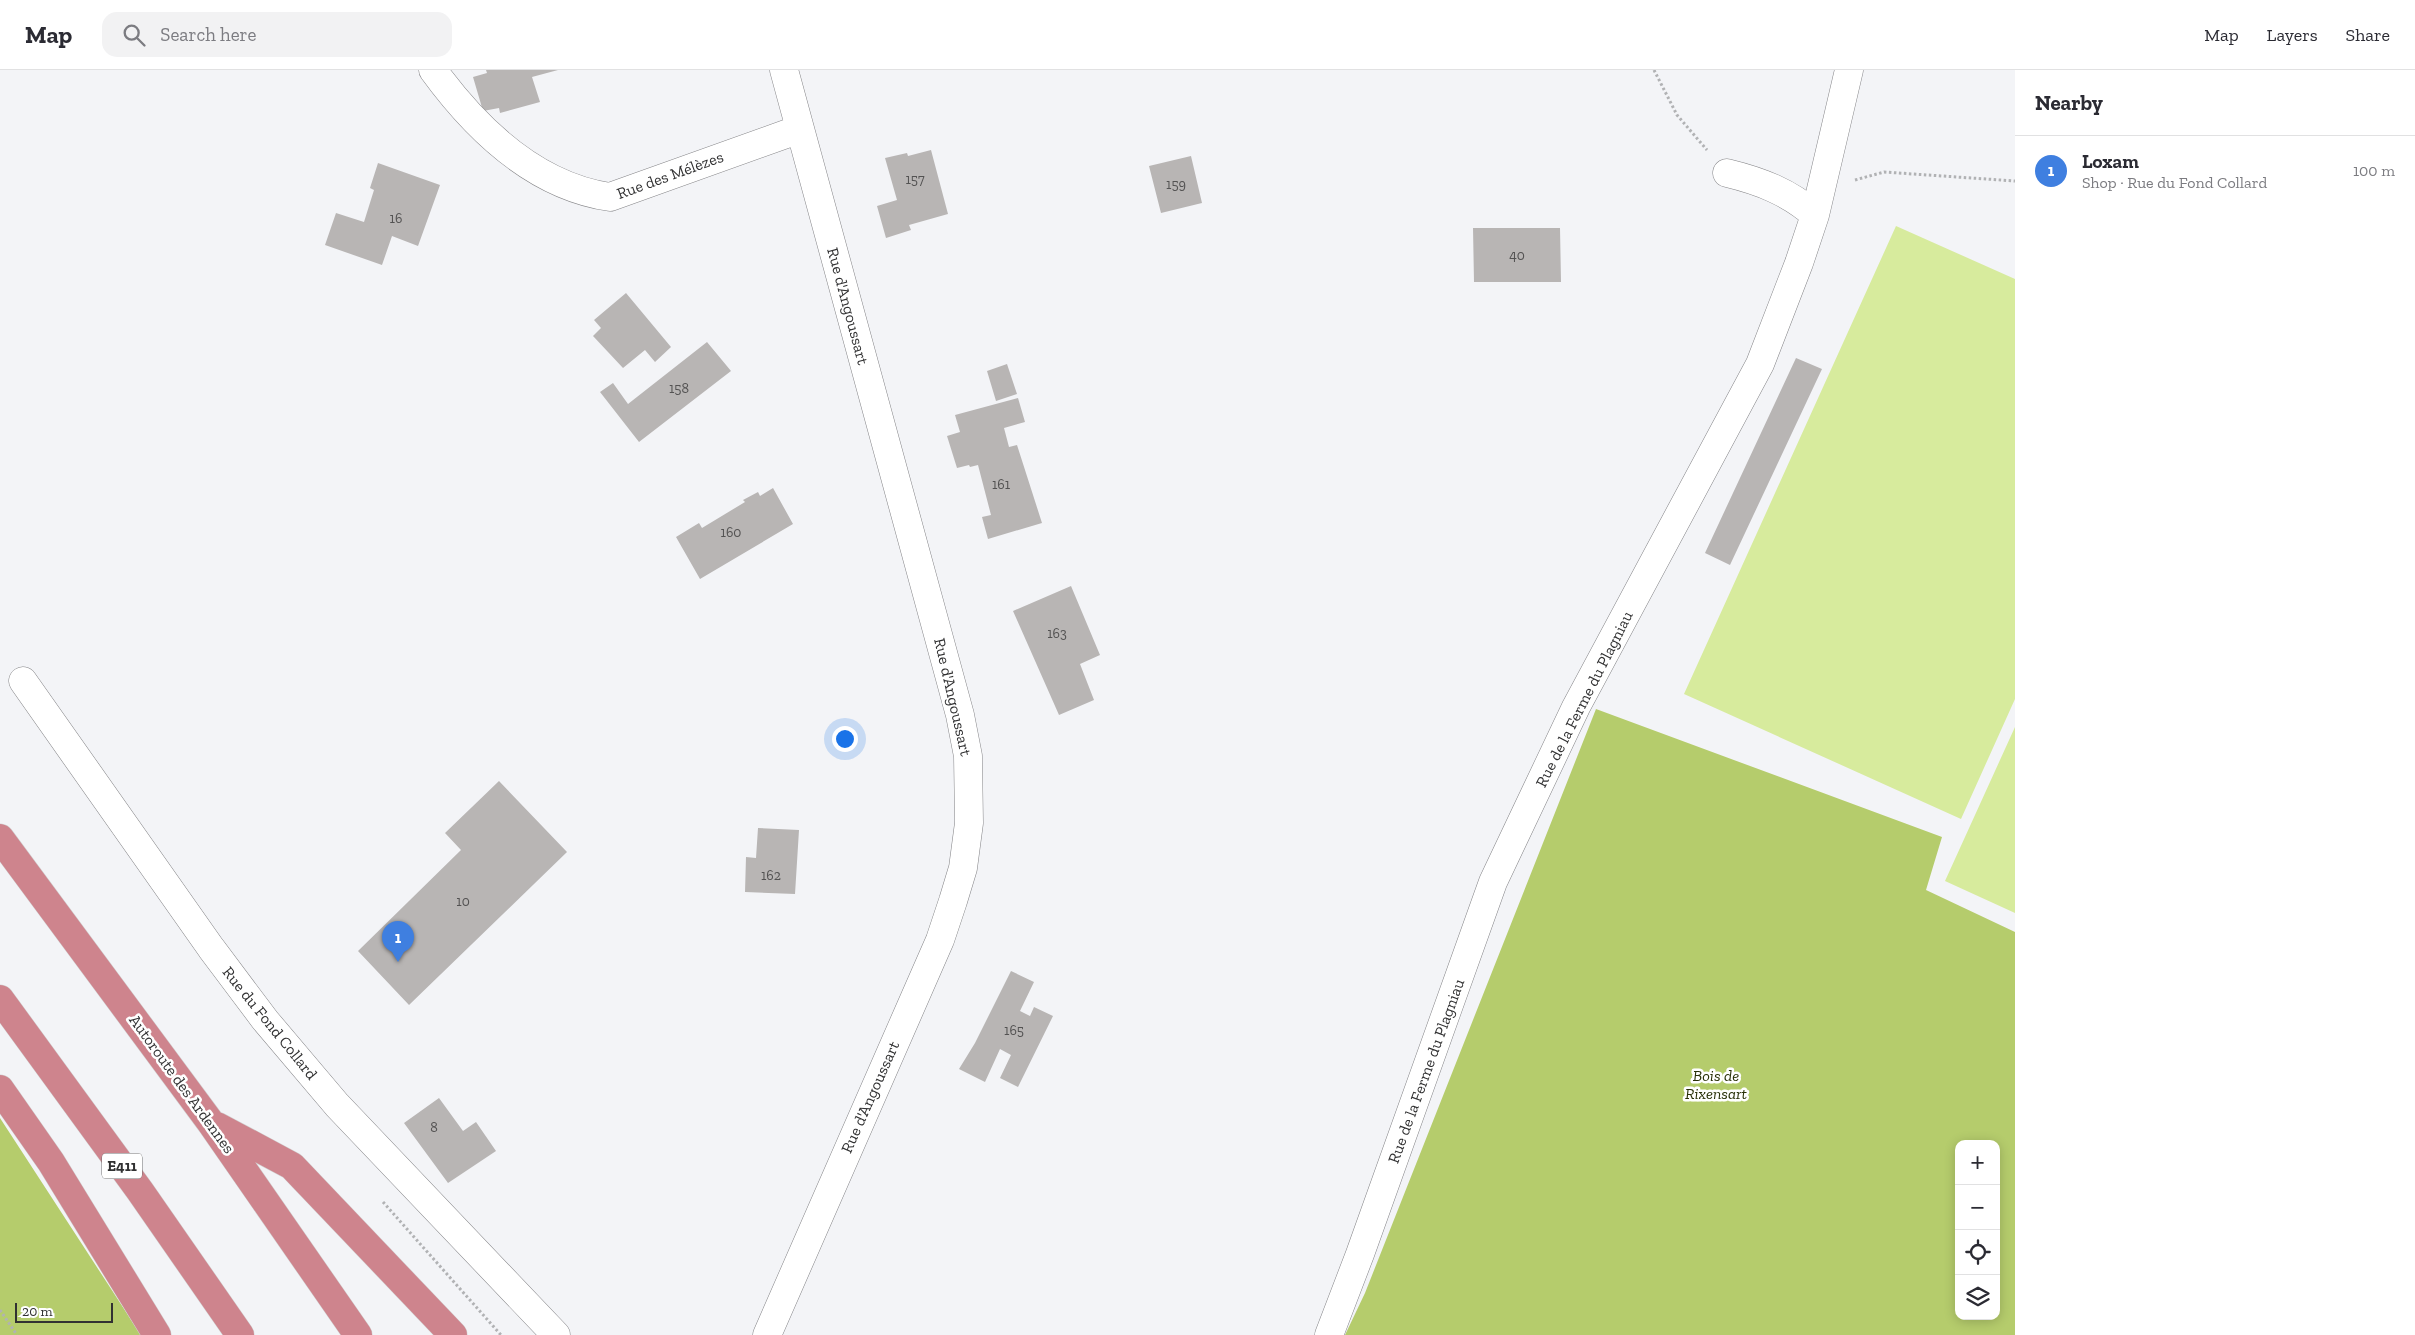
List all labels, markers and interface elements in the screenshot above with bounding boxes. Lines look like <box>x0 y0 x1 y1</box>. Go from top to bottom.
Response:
search box <box>102 12 452 57</box>
text: Map <box>25 20 72 49</box>
icon: search <box>120 21 148 49</box>
text: Search here <box>160 23 257 46</box>
text: Map <box>2204 24 2239 46</box>
text: Layers <box>2267 24 2318 46</box>
text: Share <box>2346 24 2390 46</box>
text: Nearby <box>2035 90 2103 115</box>
street label: Rue des Mélèzes <box>614 147 726 203</box>
text: Loxam <box>2082 150 2139 173</box>
text: 1 <box>2048 161 2054 180</box>
text: 100 m <box>2353 161 2395 180</box>
house number: 157 <box>905 171 925 188</box>
text: Shop · Rue du Fond Collard <box>2082 173 2267 192</box>
house number: 159 <box>1166 176 1186 193</box>
house number: 16 <box>390 210 402 227</box>
street label: Rue d'Angoussart <box>823 245 873 367</box>
house number: 40 <box>1509 247 1525 264</box>
house number: 158 <box>669 380 689 397</box>
house number: 161 <box>992 476 1011 493</box>
house number: 160 <box>721 524 741 541</box>
street label: Rue de la Ferme du Plagniau <box>1531 608 1637 790</box>
house number: 163 <box>1047 625 1067 642</box>
street label: Rue d'Angoussart <box>930 636 976 758</box>
your location <box>832 726 858 752</box>
house number: 162 <box>761 867 781 884</box>
house number: 10 <box>456 893 470 910</box>
pin: 1 <box>382 921 414 962</box>
street label: Rue du Fond Collard <box>219 963 322 1084</box>
street label: Rue de la Ferme du Plagniau <box>1384 976 1468 1166</box>
street label: Autoroute des Ardennes <box>125 1011 239 1157</box>
house number: 165 <box>1004 1022 1024 1039</box>
street label: Rue d'Angoussart <box>837 1038 903 1156</box>
park label: Bois de Rixensart <box>1685 1066 1748 1103</box>
house number: 8 <box>430 1119 438 1136</box>
map controls <box>1955 1140 2000 1320</box>
button: + <box>1955 1140 2000 1185</box>
road number: E411 <box>102 1154 142 1178</box>
button: − <box>1955 1185 2000 1230</box>
button: locate <box>1955 1230 2000 1275</box>
button: layers <box>1955 1275 2000 1320</box>
scale bar <box>15 1300 112 1323</box>
text: 20 m <box>22 1303 53 1320</box>

